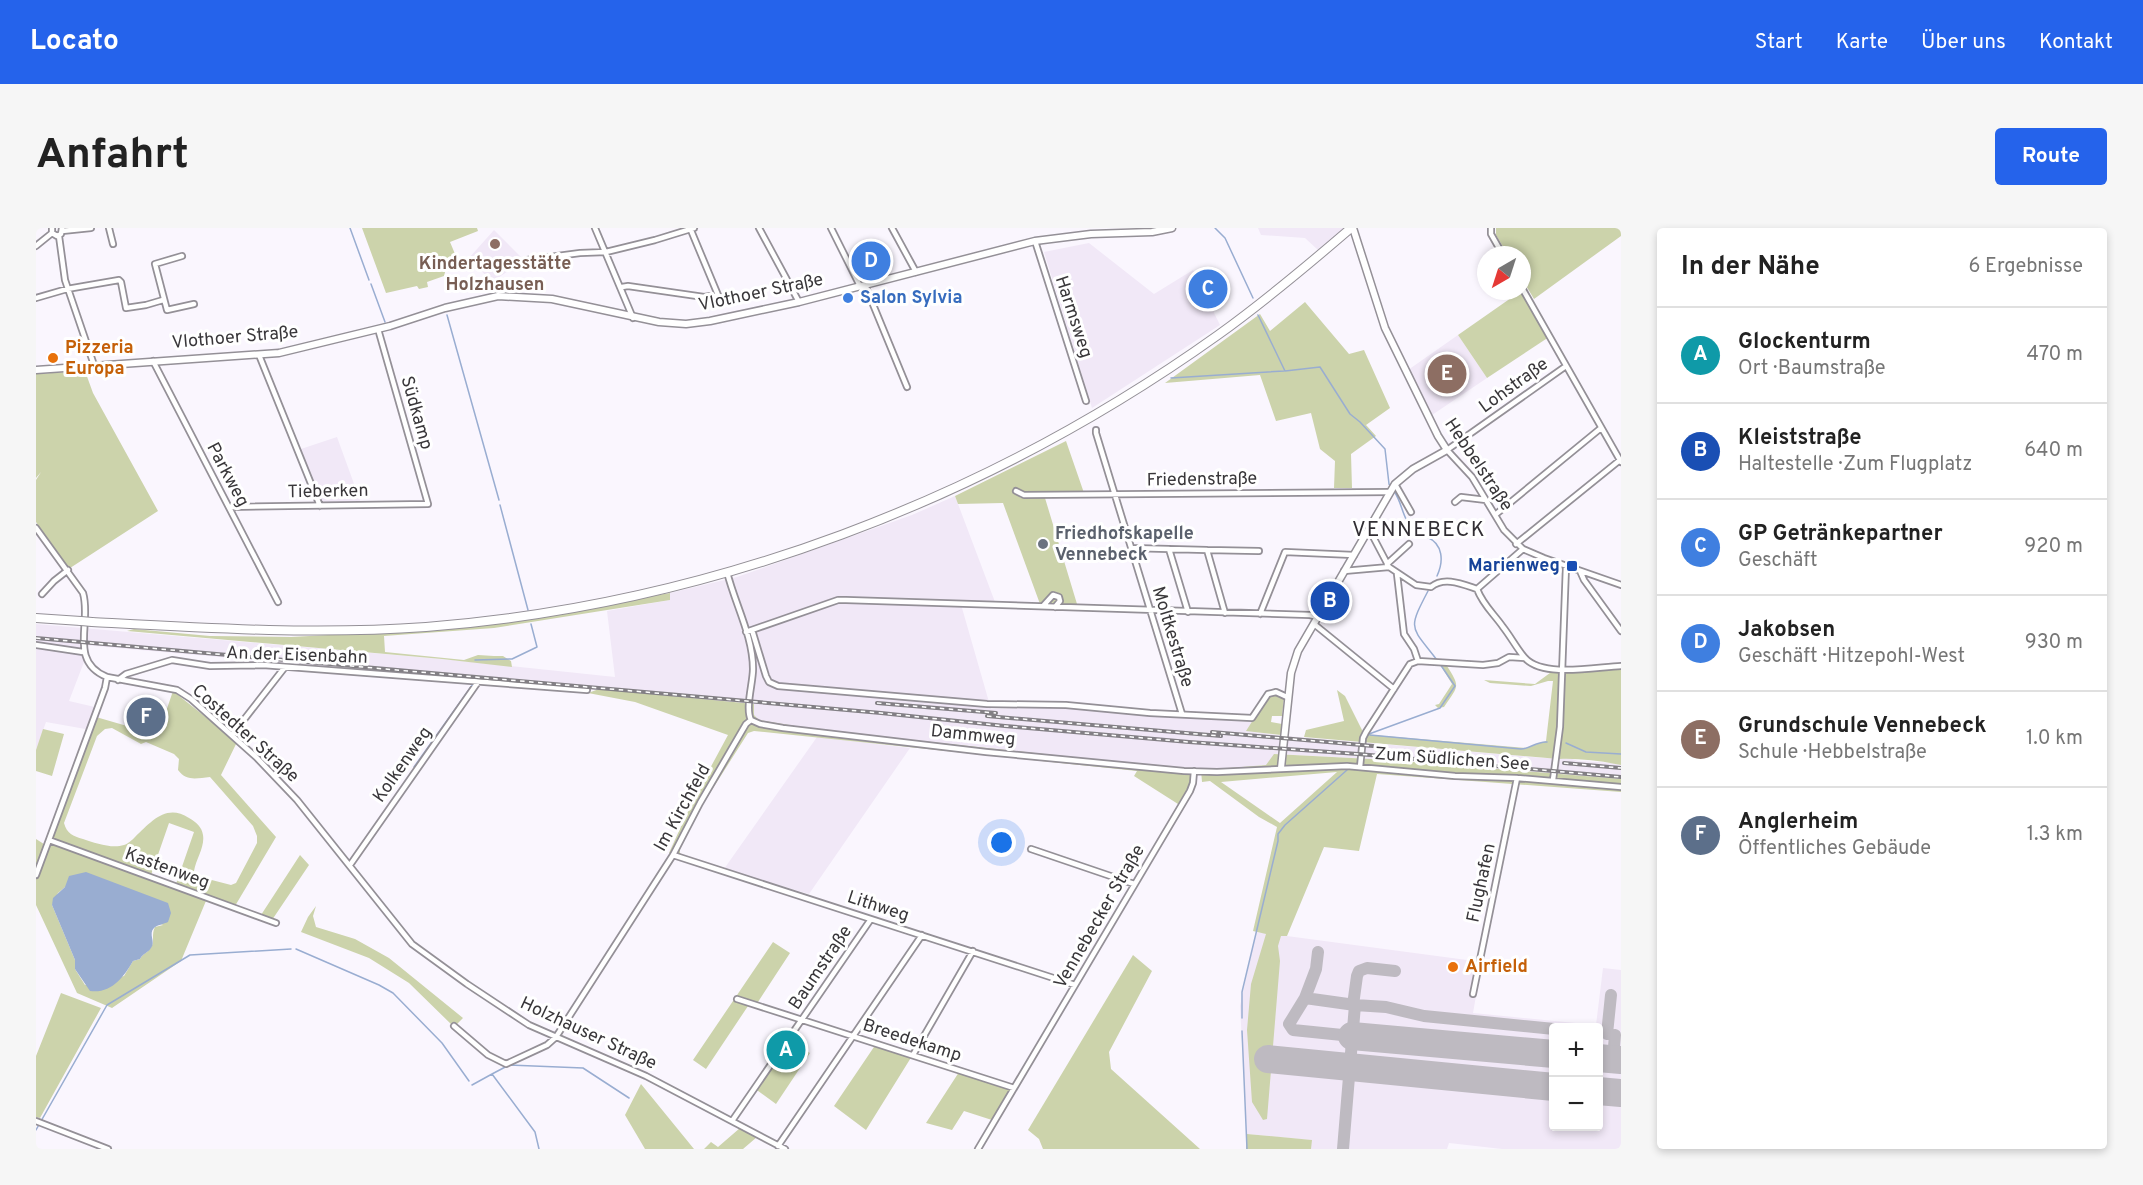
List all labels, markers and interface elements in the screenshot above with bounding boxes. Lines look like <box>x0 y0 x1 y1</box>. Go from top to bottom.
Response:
text: Locato <box>30 24 119 60</box>
text: Start <box>1755 29 1803 56</box>
text: Karte <box>1836 29 1888 56</box>
text: Über uns <box>1921 29 2006 56</box>
text: Kontakt <box>2039 29 2113 56</box>
button: Route <box>1995 128 2107 185</box>
text: Anfahrt <box>36 130 189 183</box>
marker: Kindertagesstätte Holzhausen <box>488 237 502 251</box>
pin: D <box>852 238 890 284</box>
north arrow <box>1477 246 1531 300</box>
text: In der Nähe <box>1681 251 1820 284</box>
place label: Kindertagesstätte Holzhausen <box>419 253 571 297</box>
text: 6 Ergebnisse <box>1968 254 2083 280</box>
pin: C <box>1188 266 1228 312</box>
street label: Vlothoer Straße <box>696 269 826 317</box>
street label: Harmsweg <box>1049 273 1097 361</box>
place label: Salon Sylvia <box>860 287 962 310</box>
marker: Salon Sylvia <box>841 291 855 305</box>
street label: Vlothoer Straße <box>171 321 299 355</box>
text: Glockenturm <box>1738 329 1871 356</box>
place label: Pizzeria Europa <box>65 337 134 381</box>
text: A <box>1693 342 1708 368</box>
text: 470 m <box>2026 342 2083 368</box>
marker: Pizzeria Europa <box>46 351 60 365</box>
pin: E <box>1428 352 1466 396</box>
street label: Lohstraße <box>1475 353 1553 419</box>
text: Ort · Baumstraße <box>1738 356 1886 382</box>
street label: Südkamp <box>395 374 437 452</box>
street label: Hebbelstraße <box>1438 414 1518 516</box>
text: Kleiststraße <box>1738 425 1862 452</box>
text: B <box>1694 438 1707 464</box>
text: 640 m <box>2024 438 2083 464</box>
street label: Parkweg <box>200 439 254 511</box>
text: Haltestelle · Zum Flugplatz <box>1738 452 1972 478</box>
street label: Friedenstraße <box>1147 468 1257 492</box>
street label: Tieberken <box>287 480 369 504</box>
district label: VENNEBECK <box>1352 517 1486 544</box>
text: GP Getränkepartner <box>1738 521 1943 548</box>
place label: Friedhofskapelle Vennebeck <box>1055 523 1194 567</box>
text: C <box>1694 534 1707 560</box>
text: 920 m <box>2024 534 2083 560</box>
marker: Friedhofskapelle Vennebeck <box>1036 537 1050 551</box>
text: Geschäft <box>1738 548 1818 574</box>
place label: Marienweg <box>1468 555 1560 578</box>
marker: Marienweg <box>1565 559 1579 573</box>
pin: B <box>1310 578 1350 623</box>
street label: Moltkestraße <box>1146 584 1198 690</box>
text: Jakobsen <box>1738 617 1835 644</box>
text: D <box>1693 630 1708 656</box>
text: 930 m <box>2025 630 2083 656</box>
street label: An der Eisenbahn <box>226 642 368 670</box>
text: Geschäft · Hitzepohl-West <box>1738 644 1965 670</box>
street label: Costedter Straße <box>186 680 304 788</box>
pin: F <box>126 694 166 740</box>
text: Grundschule Vennebeck <box>1738 713 1986 740</box>
street label: Dammweg <box>930 720 1016 752</box>
street label: Kolkenweg <box>368 722 438 808</box>
text: E <box>1694 726 1707 752</box>
text: 1.0 km <box>2026 726 2083 752</box>
text: Schule · Hebbelstraße <box>1738 740 1927 766</box>
street label: Zum Südlichen See <box>1374 743 1530 777</box>
street label: Im Kirchfeld <box>649 760 717 856</box>
text: Anglerheim <box>1738 809 1858 836</box>
text: F <box>1695 822 1706 848</box>
text: 1.3 km <box>2027 822 2083 848</box>
your location <box>987 828 1016 857</box>
text: Öffentliches Gebäude <box>1738 836 1931 862</box>
street label: Vennebecker Straße <box>1049 841 1151 993</box>
street label: Flughafen <box>1462 841 1502 925</box>
street label: Kastenweg <box>121 843 213 895</box>
street label: Lithweg <box>844 886 912 928</box>
street label: Baumstraße <box>784 921 858 1015</box>
place label: Airfield <box>1465 956 1528 979</box>
marker: Airfield <box>1446 960 1460 974</box>
street label: Holzhauser Straße <box>516 992 660 1076</box>
street label: Breedekamp <box>860 1014 964 1068</box>
map controls <box>1549 1023 1603 1131</box>
button: + <box>1549 1023 1603 1077</box>
pin: A <box>766 1028 806 1072</box>
button: − <box>1549 1077 1603 1131</box>

